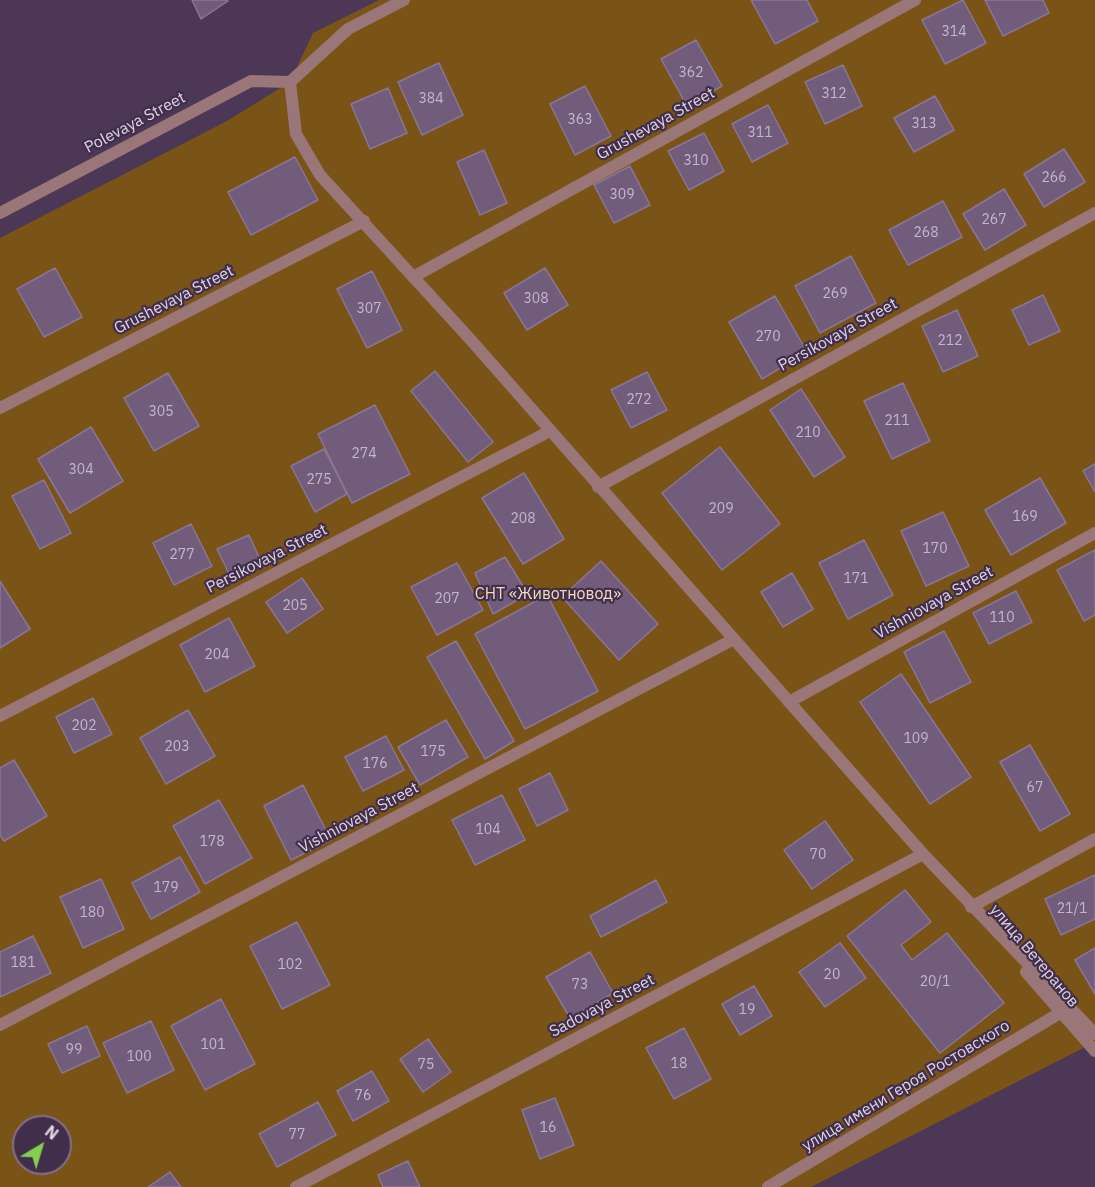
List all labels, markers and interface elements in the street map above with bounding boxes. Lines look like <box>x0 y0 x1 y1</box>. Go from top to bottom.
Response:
house number: 314 <box>941 24 967 40</box>
house number: 362 <box>678 65 704 81</box>
street label: Grushevaya Street <box>594 84 718 164</box>
house number: 312 <box>821 86 847 102</box>
street label: Polevaya Street <box>81 88 189 158</box>
house number: 384 <box>418 91 444 107</box>
house number: 363 <box>567 112 593 128</box>
house number: 313 <box>911 116 937 132</box>
house number: 311 <box>747 125 773 141</box>
house number: 310 <box>683 153 709 169</box>
house number: 266 <box>1041 170 1067 186</box>
house number: 309 <box>609 187 635 203</box>
house number: 267 <box>981 212 1007 228</box>
house number: 268 <box>913 225 939 241</box>
street label: Grushevaya Street <box>111 262 237 338</box>
house number: 269 <box>822 286 848 302</box>
house number: 308 <box>523 291 549 307</box>
street label: Persikovaya Street <box>775 294 901 376</box>
house number: 307 <box>356 301 382 317</box>
house number: 270 <box>755 329 781 345</box>
house number: 212 <box>937 333 963 349</box>
house number: 272 <box>626 392 652 408</box>
house number: 305 <box>148 404 174 420</box>
house number: 211 <box>884 413 910 429</box>
house number: 210 <box>795 425 821 441</box>
house number: 274 <box>351 446 377 462</box>
house number: 304 <box>68 462 94 478</box>
house number: 275 <box>306 472 332 488</box>
house number: 209 <box>708 501 734 517</box>
house number: 169 <box>1012 509 1038 525</box>
house number: 208 <box>510 511 536 527</box>
street label: Persikovaya Street <box>203 520 331 598</box>
house number: 170 <box>922 541 948 557</box>
house number: 277 <box>169 547 195 563</box>
street label: Vishniovaya Street <box>871 562 997 644</box>
house number: 171 <box>843 571 869 587</box>
park label: СНТ «Животновод» <box>475 584 621 604</box>
house number: 207 <box>434 591 460 607</box>
house number: 205 <box>282 598 308 614</box>
house number: 110 <box>989 610 1015 626</box>
house number: 204 <box>204 647 230 663</box>
house number: 202 <box>71 718 97 734</box>
house number: 109 <box>903 731 929 747</box>
house number: 203 <box>164 739 190 755</box>
house number: 175 <box>420 744 446 760</box>
house number: 176 <box>362 756 388 772</box>
street label: Vishniovaya Street <box>296 778 422 858</box>
house number: 67 <box>1027 780 1043 796</box>
house number: 104 <box>475 822 501 838</box>
house number: 178 <box>199 834 225 850</box>
house number: 70 <box>810 847 826 863</box>
house number: 179 <box>153 880 179 896</box>
street label: улица Ветеранов <box>985 901 1083 1011</box>
house number: 21/1 <box>1057 901 1087 917</box>
house number: 180 <box>79 905 105 921</box>
house number: 181 <box>10 955 36 971</box>
house number: 102 <box>277 957 303 973</box>
house number: 20 <box>824 967 840 983</box>
street label: Sadovaya Street <box>546 970 658 1042</box>
house number: 20/1 <box>920 974 950 990</box>
house number: 73 <box>572 977 588 993</box>
house number: 19 <box>739 1002 755 1018</box>
street label: улица имени Героя Ростовского <box>799 1016 1013 1156</box>
house number: 101 <box>200 1037 226 1053</box>
house number: 99 <box>66 1042 82 1058</box>
house number: 100 <box>126 1049 152 1065</box>
house number: 18 <box>671 1056 687 1072</box>
house number: 75 <box>418 1057 434 1073</box>
house number: 76 <box>355 1088 371 1104</box>
north arrow <box>12 1115 72 1175</box>
house number: 16 <box>540 1120 556 1136</box>
text: N <box>41 1121 63 1144</box>
house number: 77 <box>289 1127 305 1143</box>

